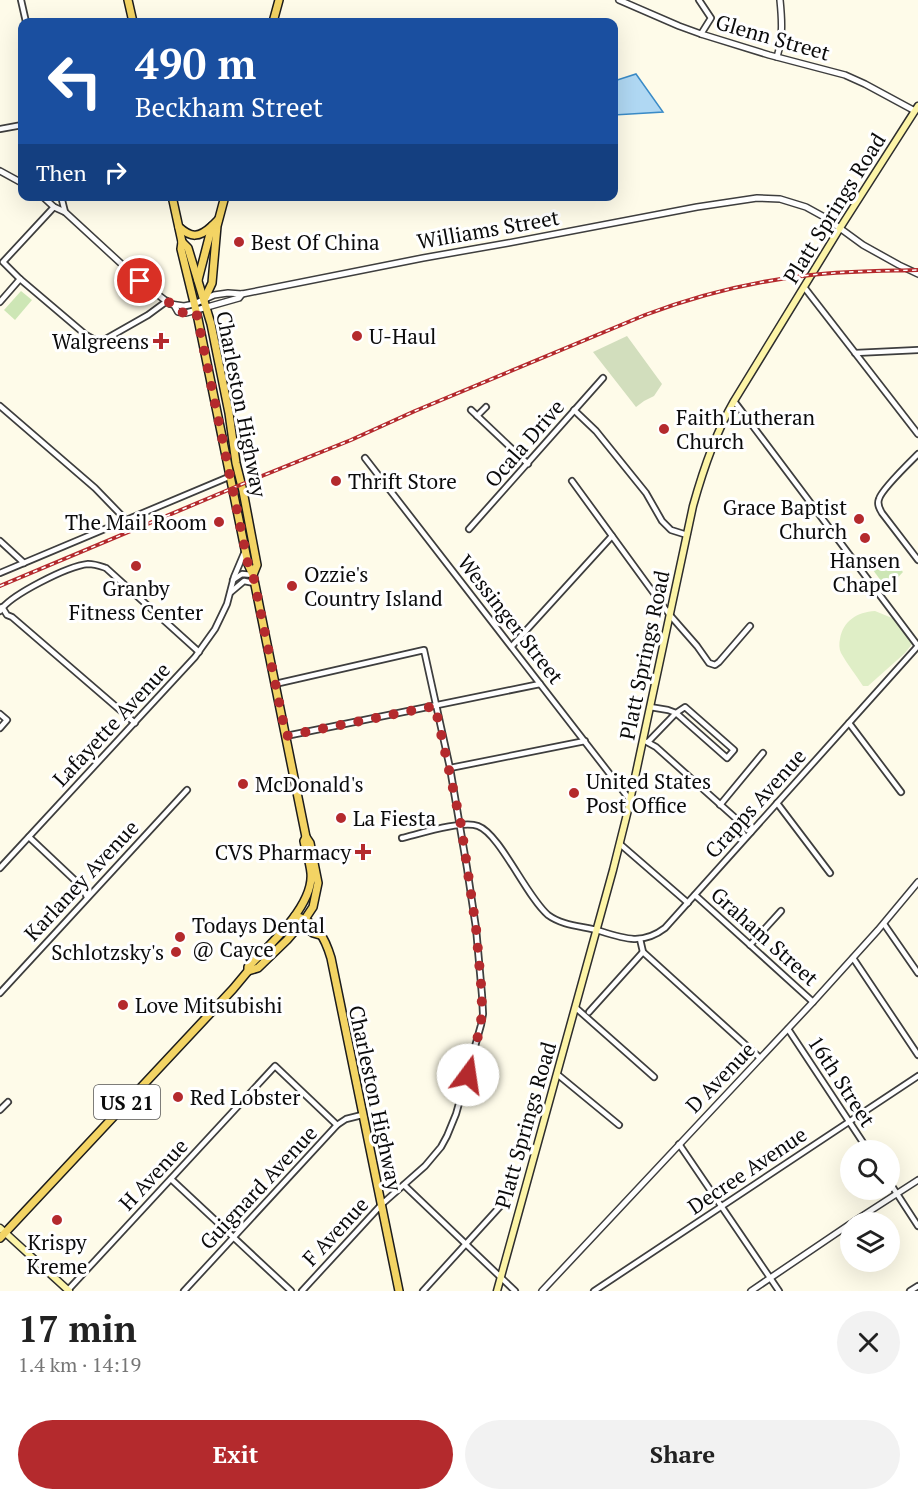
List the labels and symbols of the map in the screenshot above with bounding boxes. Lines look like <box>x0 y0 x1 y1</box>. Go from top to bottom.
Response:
street label: Glenn Street <box>713 7 833 67</box>
street label: Platt Springs Road <box>777 127 892 288</box>
street label: Williams Street <box>415 203 561 255</box>
place label: Best Of China <box>251 228 380 256</box>
marker: Best Of China <box>232 235 246 249</box>
pin <box>114 255 165 306</box>
street label: Charleston Highway <box>210 309 274 500</box>
place label: U-Haul <box>369 322 436 350</box>
place label: Walgreens <box>52 327 149 355</box>
marker: U-Haul <box>350 329 364 343</box>
marker: Walgreens <box>154 334 168 348</box>
street label: Ocala Drive <box>478 393 570 493</box>
place label: Faith Lutheran Church <box>676 403 816 455</box>
marker: Faith Lutheran Church <box>657 422 671 436</box>
place label: Thrift Store <box>348 467 457 495</box>
marker: Thrift Store <box>329 474 343 488</box>
place label: Grace Baptist Church <box>723 493 847 545</box>
place label: The Mail Room <box>65 508 207 536</box>
marker: Grace Baptist Church <box>852 512 866 526</box>
marker: The Mail Room <box>212 515 226 529</box>
marker: Hansen Chapel <box>858 531 872 545</box>
place label: Hansen Chapel <box>830 546 901 598</box>
street label: Wessinger Street <box>452 549 570 689</box>
marker: Granby Fitness Center <box>129 559 143 573</box>
place label: Ozzie's Country Island <box>304 560 443 612</box>
street label: Platt Springs Road <box>612 568 676 742</box>
place label: Granby Fitness Center <box>69 574 203 626</box>
marker: Ozzie's Country Island <box>285 579 299 593</box>
street label: Lafayette Avenue <box>46 656 176 792</box>
street label: Crapps Avenue <box>698 742 812 864</box>
place label: United States Post Office <box>586 767 711 819</box>
place label: McDonald's <box>255 770 364 798</box>
marker: McDonald's <box>236 777 250 791</box>
marker: United States Post Office <box>567 786 581 800</box>
place label: La Fiesta <box>353 804 436 832</box>
marker: La Fiesta <box>334 811 348 825</box>
street label: Karlaney Avenue <box>18 813 144 947</box>
place label: CVS Pharmacy <box>215 838 351 866</box>
marker: CVS Pharmacy <box>356 845 370 859</box>
street label: Graham Street <box>705 880 825 992</box>
place label: Todays Dental @ Cayce <box>192 911 325 963</box>
marker: Todays Dental @ Cayce <box>173 930 187 944</box>
place label: Schlotzsky's <box>51 938 164 966</box>
marker: Schlotzsky's <box>169 945 183 959</box>
place label: Love Mitsubishi <box>135 991 283 1019</box>
marker: Love Mitsubishi <box>116 998 130 1012</box>
street label: Charleston Highway <box>343 1003 409 1194</box>
street label: 16th Street <box>802 1030 882 1132</box>
street label: D Avenue <box>679 1036 761 1118</box>
street label: Platt Springs Road <box>488 1038 562 1212</box>
position arrow <box>436 1043 500 1107</box>
place label: Red Lobster <box>190 1083 300 1111</box>
road number: US 21 <box>94 1085 160 1119</box>
marker: Red Lobster <box>171 1090 185 1104</box>
street label: Guignard Avenue <box>193 1119 323 1255</box>
street label: Decree Avenue <box>682 1120 812 1220</box>
street label: H Avenue <box>112 1132 194 1216</box>
street label: F Avenue <box>296 1190 374 1272</box>
marker: Krispy Kreme <box>50 1213 64 1227</box>
place label: Krispy Kreme <box>27 1228 87 1280</box>

